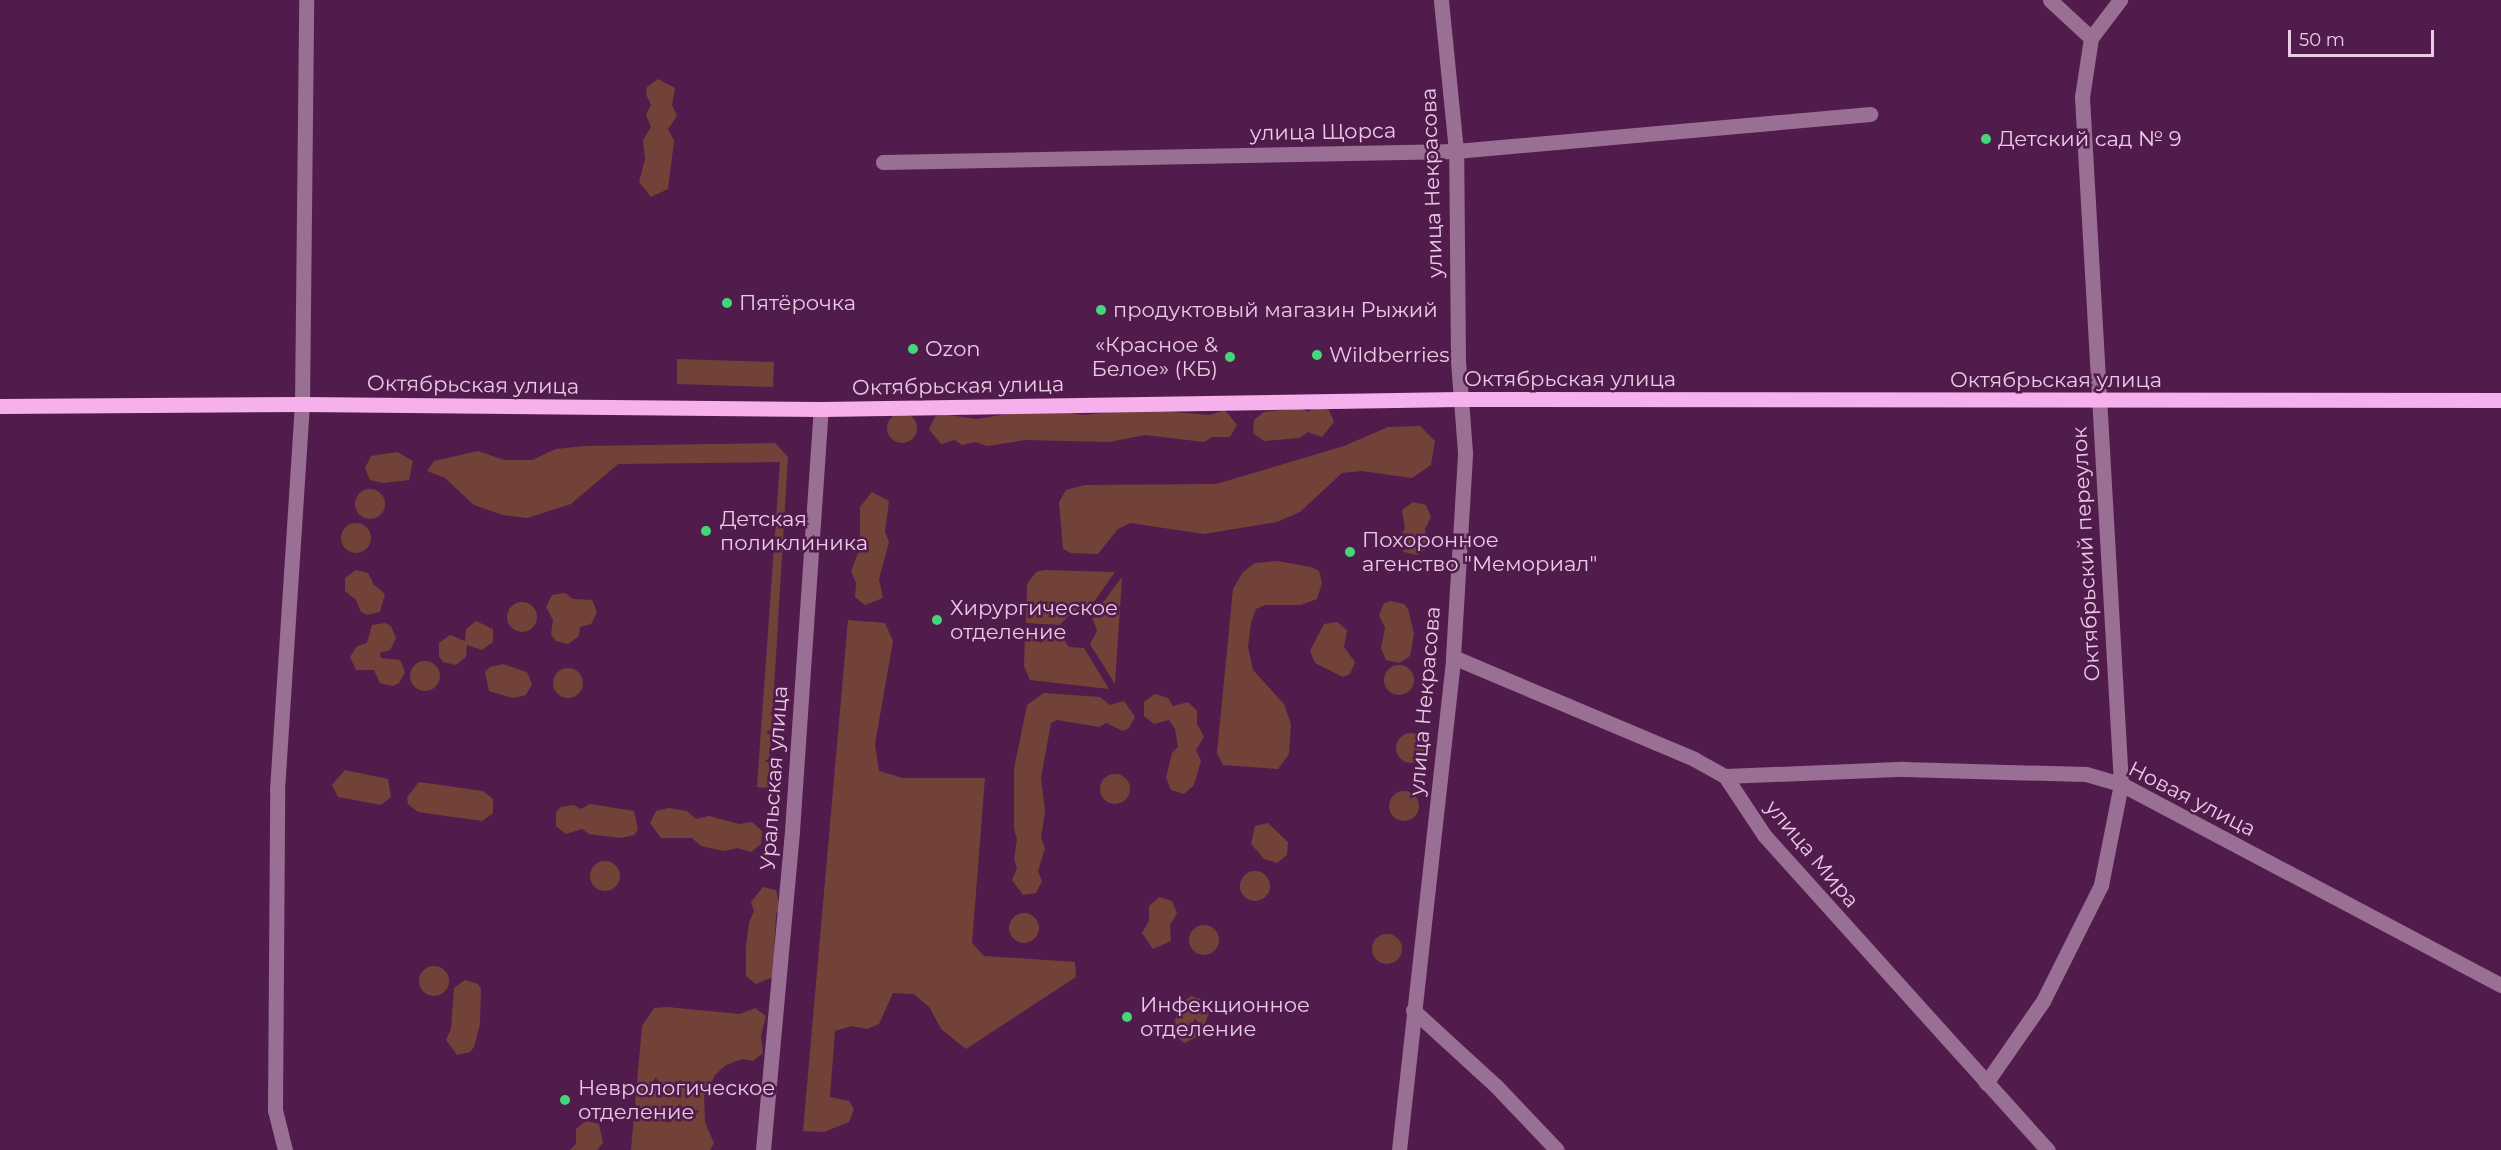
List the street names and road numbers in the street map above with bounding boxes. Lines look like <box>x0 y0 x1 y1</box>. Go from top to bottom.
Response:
street label: улица Некрасова <box>1416 88 1448 278</box>
street label: улица Щорса <box>1250 118 1396 146</box>
street label: Октябрьская улица <box>1464 366 1676 392</box>
street label: Октябрьская улица <box>1950 367 2162 393</box>
street label: Октябрьская улица <box>367 371 579 399</box>
street label: Октябрьская улица <box>852 372 1064 400</box>
street label: Октябрьский переулок <box>2067 426 2105 682</box>
street label: улица Некрасова <box>1404 605 1446 797</box>
street label: Уральская улица <box>755 685 793 871</box>
street label: Новая улица <box>2124 756 2260 842</box>
street label: улица Мира <box>1760 795 1864 913</box>

